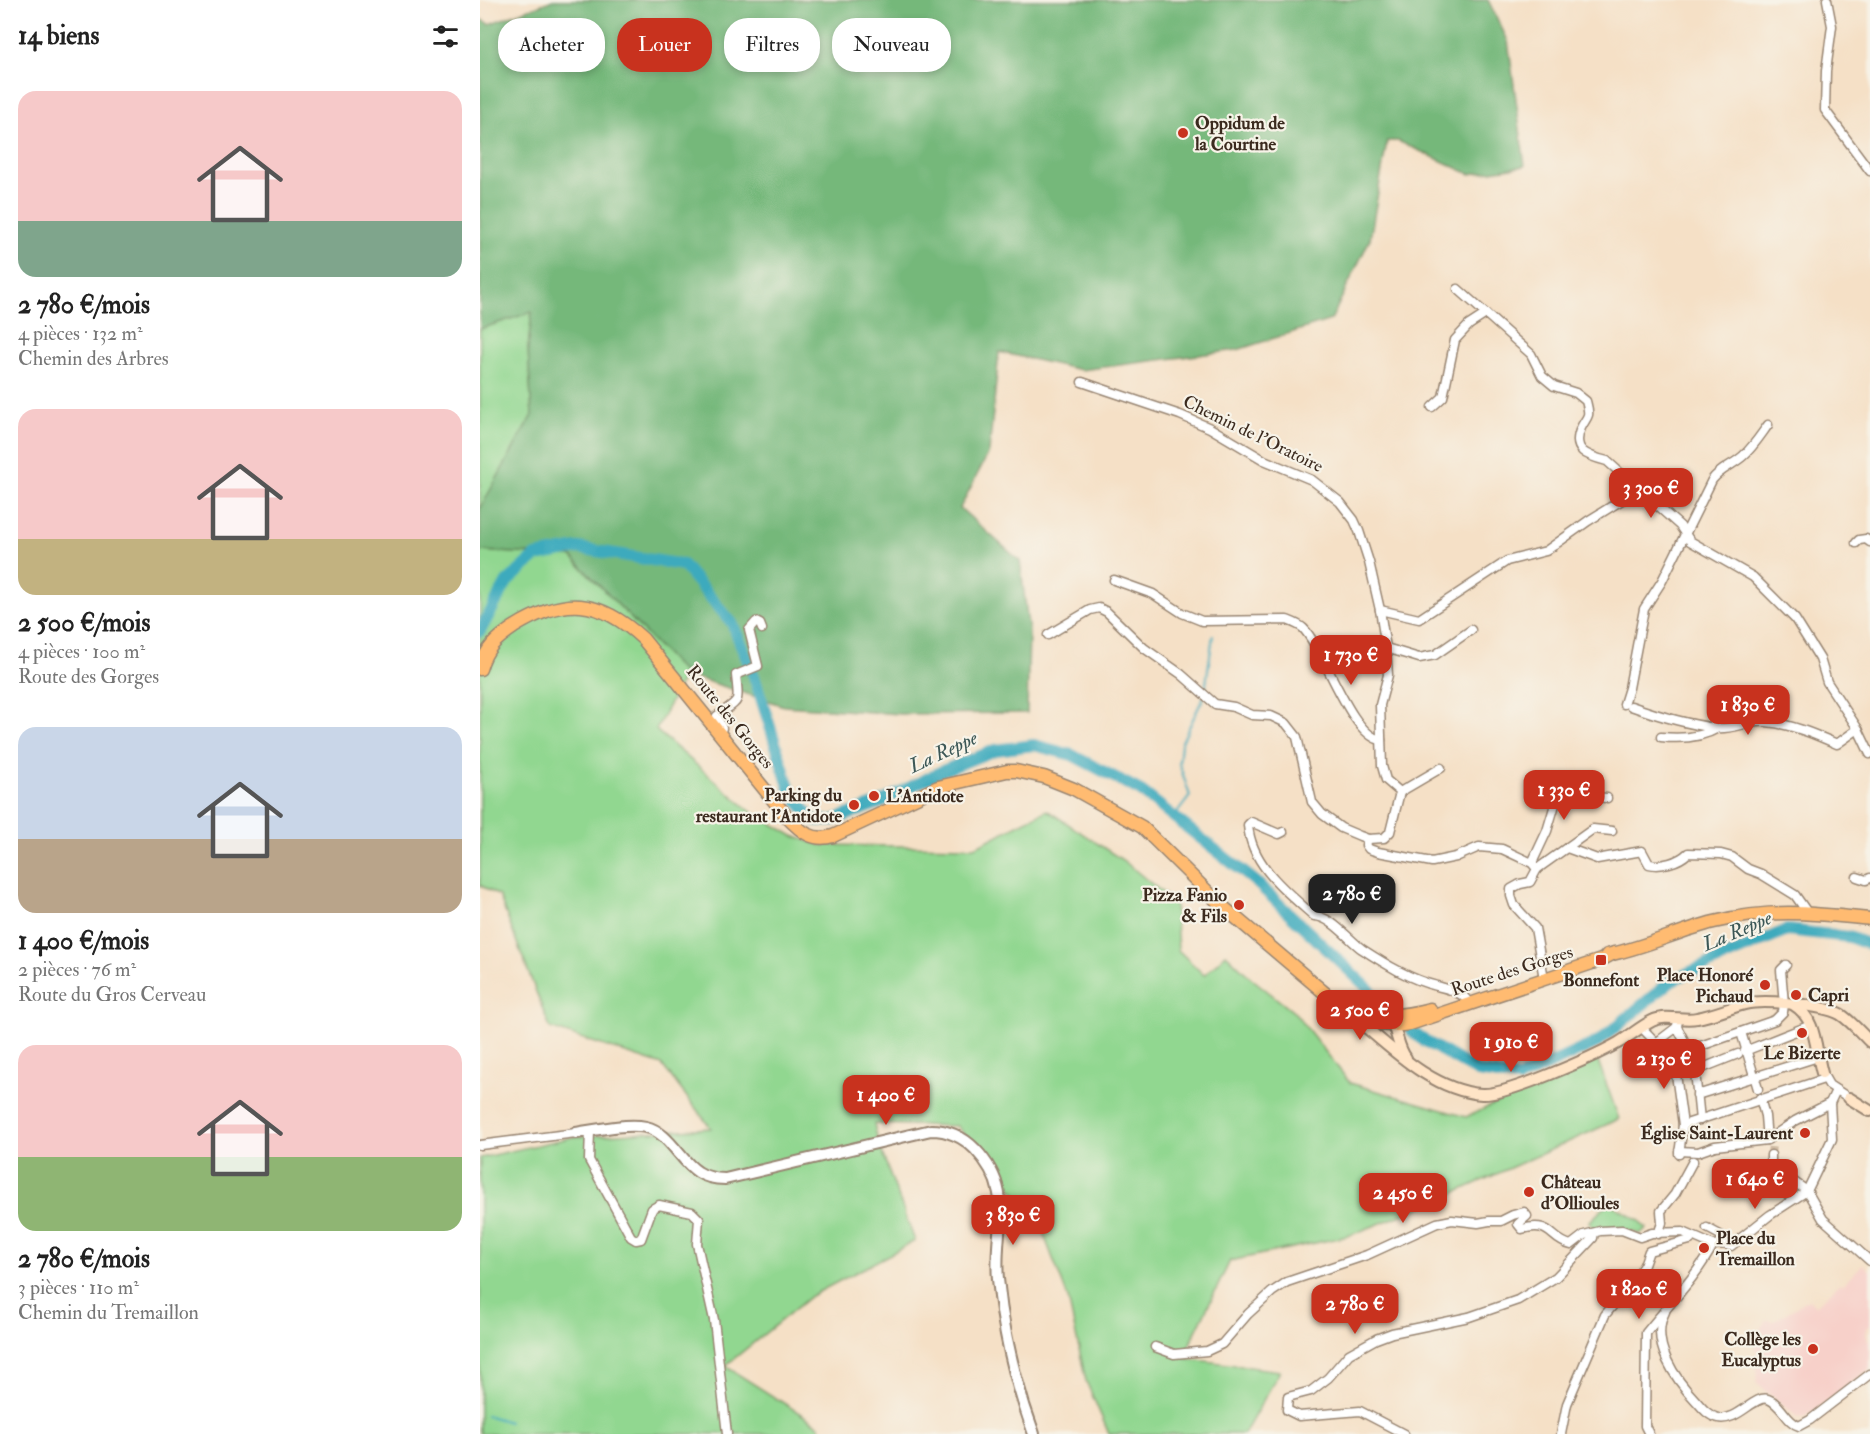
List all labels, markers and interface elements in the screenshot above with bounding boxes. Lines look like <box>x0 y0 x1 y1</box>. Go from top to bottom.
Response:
chip: Acheter <box>498 18 605 72</box>
chip: Louer <box>617 18 712 72</box>
chip: Filtres <box>724 18 820 72</box>
chip: Nouveau <box>832 18 951 72</box>
text: 14 biens <box>18 20 99 52</box>
icon: filters <box>429 20 462 53</box>
place label: Oppidum de la Courtine <box>1194 112 1285 156</box>
marker: Oppidum de la Courtine <box>1176 126 1190 140</box>
icon: home <box>186 130 294 238</box>
text: 2 780 €/mois <box>18 289 150 321</box>
text: 4 pièces · 132 m² <box>18 321 143 346</box>
text: Chemin des Arbres <box>18 346 169 371</box>
street label: Chemin de l'Oratoire <box>1179 390 1327 478</box>
icon: home <box>186 448 294 556</box>
pin: 3 300 € <box>1596 468 1706 519</box>
text: 3 300 € <box>1623 475 1679 500</box>
text: 2 500 €/mois <box>18 607 150 639</box>
pin: 1 730 € <box>1296 635 1406 686</box>
text: 4 pièces · 100 m² <box>18 639 145 664</box>
text: 1 730 € <box>1324 642 1378 667</box>
street label: Route des Gorges <box>681 660 779 774</box>
text: Route des Gorges <box>18 664 159 689</box>
pin: 1 830 € <box>1693 685 1803 736</box>
text: 1 830 € <box>1721 692 1775 717</box>
water label: La Reppe <box>904 725 982 779</box>
icon: home <box>186 766 294 874</box>
pin: 1 330 € <box>1509 770 1619 821</box>
text: 1 330 € <box>1538 777 1590 802</box>
place label: Parking du restaurant l'Antidote <box>695 784 843 828</box>
place label: L'Antidote <box>886 785 964 808</box>
marker: L'Antidote <box>867 789 881 803</box>
marker: Parking du restaurant l'Antidote <box>847 798 861 812</box>
pin: 2 780 € <box>1297 874 1407 925</box>
text: 2 780 € <box>1322 881 1382 906</box>
place label: Pizza Fanio & Fils <box>1142 884 1227 928</box>
marker: Pizza Fanio & Fils <box>1232 898 1246 912</box>
water label: La Reppe <box>1698 905 1776 957</box>
text: 1 400 €/mois <box>18 925 149 957</box>
street label: Route des Gorges <box>1448 940 1576 1002</box>
marker: Bonnefont <box>1594 953 1608 967</box>
text: 2 pièces · 76 m² <box>18 957 136 982</box>
place label: Place Honoré Pichaud <box>1657 964 1753 1008</box>
place label: Bonnefont <box>1563 969 1639 992</box>
marker: Place Honoré Pichaud <box>1758 978 1772 992</box>
text: Route du Gros Cerveau <box>18 982 206 1007</box>
place label: Capri <box>1808 984 1849 1007</box>
marker: Capri <box>1789 988 1803 1002</box>
pin: 2 500 € <box>1305 990 1415 1041</box>
text: 2 500 € <box>1330 997 1390 1022</box>
pin: 1 910 € <box>1456 1022 1566 1073</box>
marker: Le Bizerte <box>1795 1026 1809 1040</box>
text: 1 910 € <box>1484 1029 1538 1054</box>
pin: 2 130 € <box>1609 1039 1719 1090</box>
place label: Le Bizerte <box>1763 1042 1841 1065</box>
text: 2 130 € <box>1636 1046 1692 1071</box>
pin: 1 400 € <box>831 1075 941 1126</box>
text: 1 400 € <box>857 1082 915 1107</box>
icon: home <box>186 1084 294 1192</box>
place label: Église Saint-Laurent <box>1641 1121 1793 1145</box>
marker: Église Saint-Laurent <box>1798 1126 1812 1140</box>
pin: 1 640 € <box>1700 1159 1810 1210</box>
text: 1 640 € <box>1726 1166 1784 1191</box>
place label: Château d'Ollioules <box>1541 1171 1619 1215</box>
pin: 2 450 € <box>1348 1173 1458 1224</box>
text: 2 450 € <box>1373 1180 1433 1205</box>
marker: Château d'Ollioules <box>1522 1185 1536 1199</box>
pin: 3 830 € <box>958 1195 1068 1246</box>
text: 3 830 € <box>985 1202 1041 1227</box>
place label: Place du Tremaillon <box>1715 1227 1796 1271</box>
marker: Place du Tremaillon <box>1697 1241 1711 1255</box>
text: 2 780 €/mois <box>18 1243 150 1275</box>
pin: 1 820 € <box>1584 1269 1694 1320</box>
text: 3 pièces · 110 m² <box>18 1275 139 1300</box>
text: 1 820 € <box>1610 1276 1668 1301</box>
pin: 2 780 € <box>1300 1284 1410 1335</box>
text: 2 780 € <box>1325 1291 1385 1316</box>
text: Chemin du Tremaillon <box>18 1300 199 1325</box>
place label: Collège les Eucalyptus <box>1721 1328 1801 1372</box>
marker: Collège les Eucalyptus <box>1806 1342 1820 1356</box>

